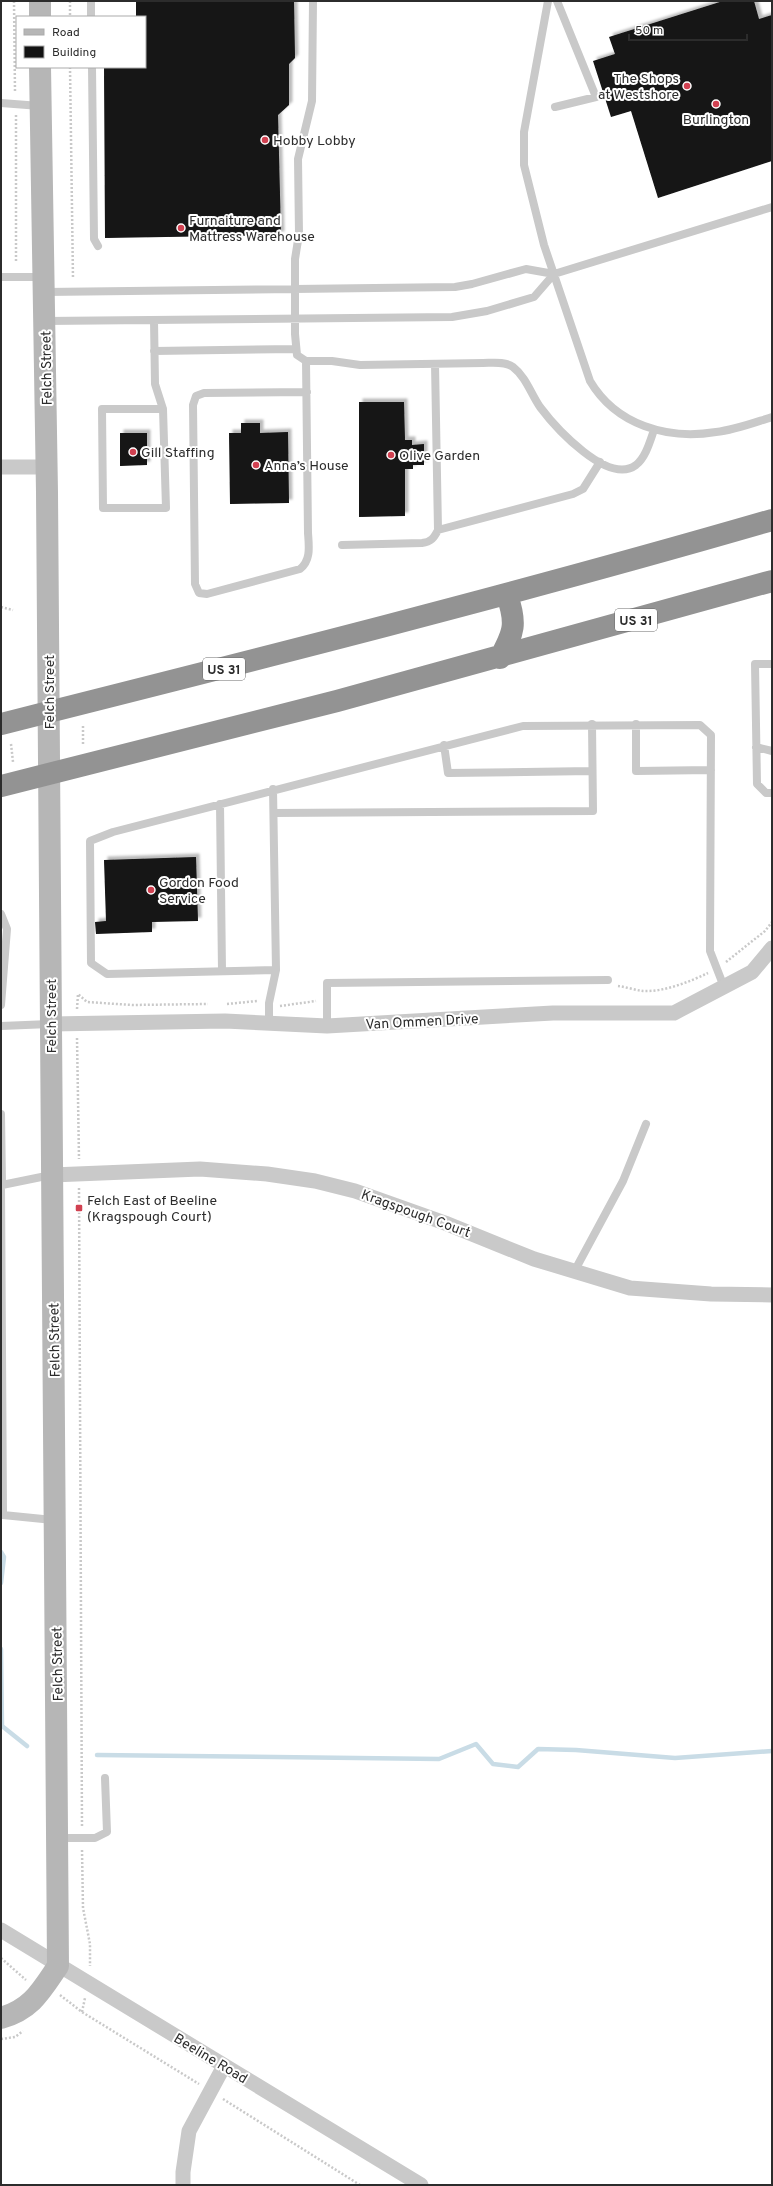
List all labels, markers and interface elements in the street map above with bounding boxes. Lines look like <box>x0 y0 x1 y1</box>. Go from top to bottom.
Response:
legend <box>16 16 146 68</box>
scale bar <box>629 16 747 42</box>
text: 50 m <box>635 23 663 39</box>
text: Road <box>52 25 80 41</box>
text: Building <box>52 45 96 61</box>
place label: The Shops at Westshore <box>598 71 679 104</box>
marker: The Shops at Westshore <box>682 81 692 91</box>
marker: Burlington <box>711 99 721 109</box>
place label: Burlington <box>683 112 749 129</box>
place label: Hobby Lobby <box>273 133 356 150</box>
marker: Hobby Lobby <box>260 135 270 145</box>
place label: Furnaiture and Mattress Warehouse <box>189 213 315 246</box>
marker: Furnaiture and Mattress Warehouse <box>176 223 186 233</box>
street label: Felch Street <box>38 330 57 405</box>
place label: Gill Staffing <box>141 445 215 462</box>
marker: Gill Staffing <box>128 447 138 457</box>
place label: Olive Garden <box>399 448 480 465</box>
marker: Olive Garden <box>386 450 396 460</box>
place label: Anna’s House <box>264 458 349 475</box>
marker: Anna’s House <box>251 460 261 470</box>
road number: US 31 <box>615 609 657 631</box>
street label: Felch Street <box>42 655 59 729</box>
road number: US 31 <box>203 658 245 680</box>
place label: Gordon Food Service <box>159 875 239 908</box>
marker: Gordon Food Service <box>146 885 156 895</box>
street label: Felch Street <box>44 979 61 1053</box>
street label: Van Ommen Drive <box>365 1011 479 1034</box>
street label: Kragspough Court <box>358 1187 472 1242</box>
place label: Felch East of Beeline (Kragspough Court) <box>87 1193 217 1226</box>
marker: Felch East of Beeline (Kragspough Court) <box>74 1203 84 1213</box>
street label: Felch Street <box>46 1302 65 1377</box>
street label: Felch Street <box>49 1626 68 1701</box>
street label: Beeline Road <box>170 2031 250 2088</box>

